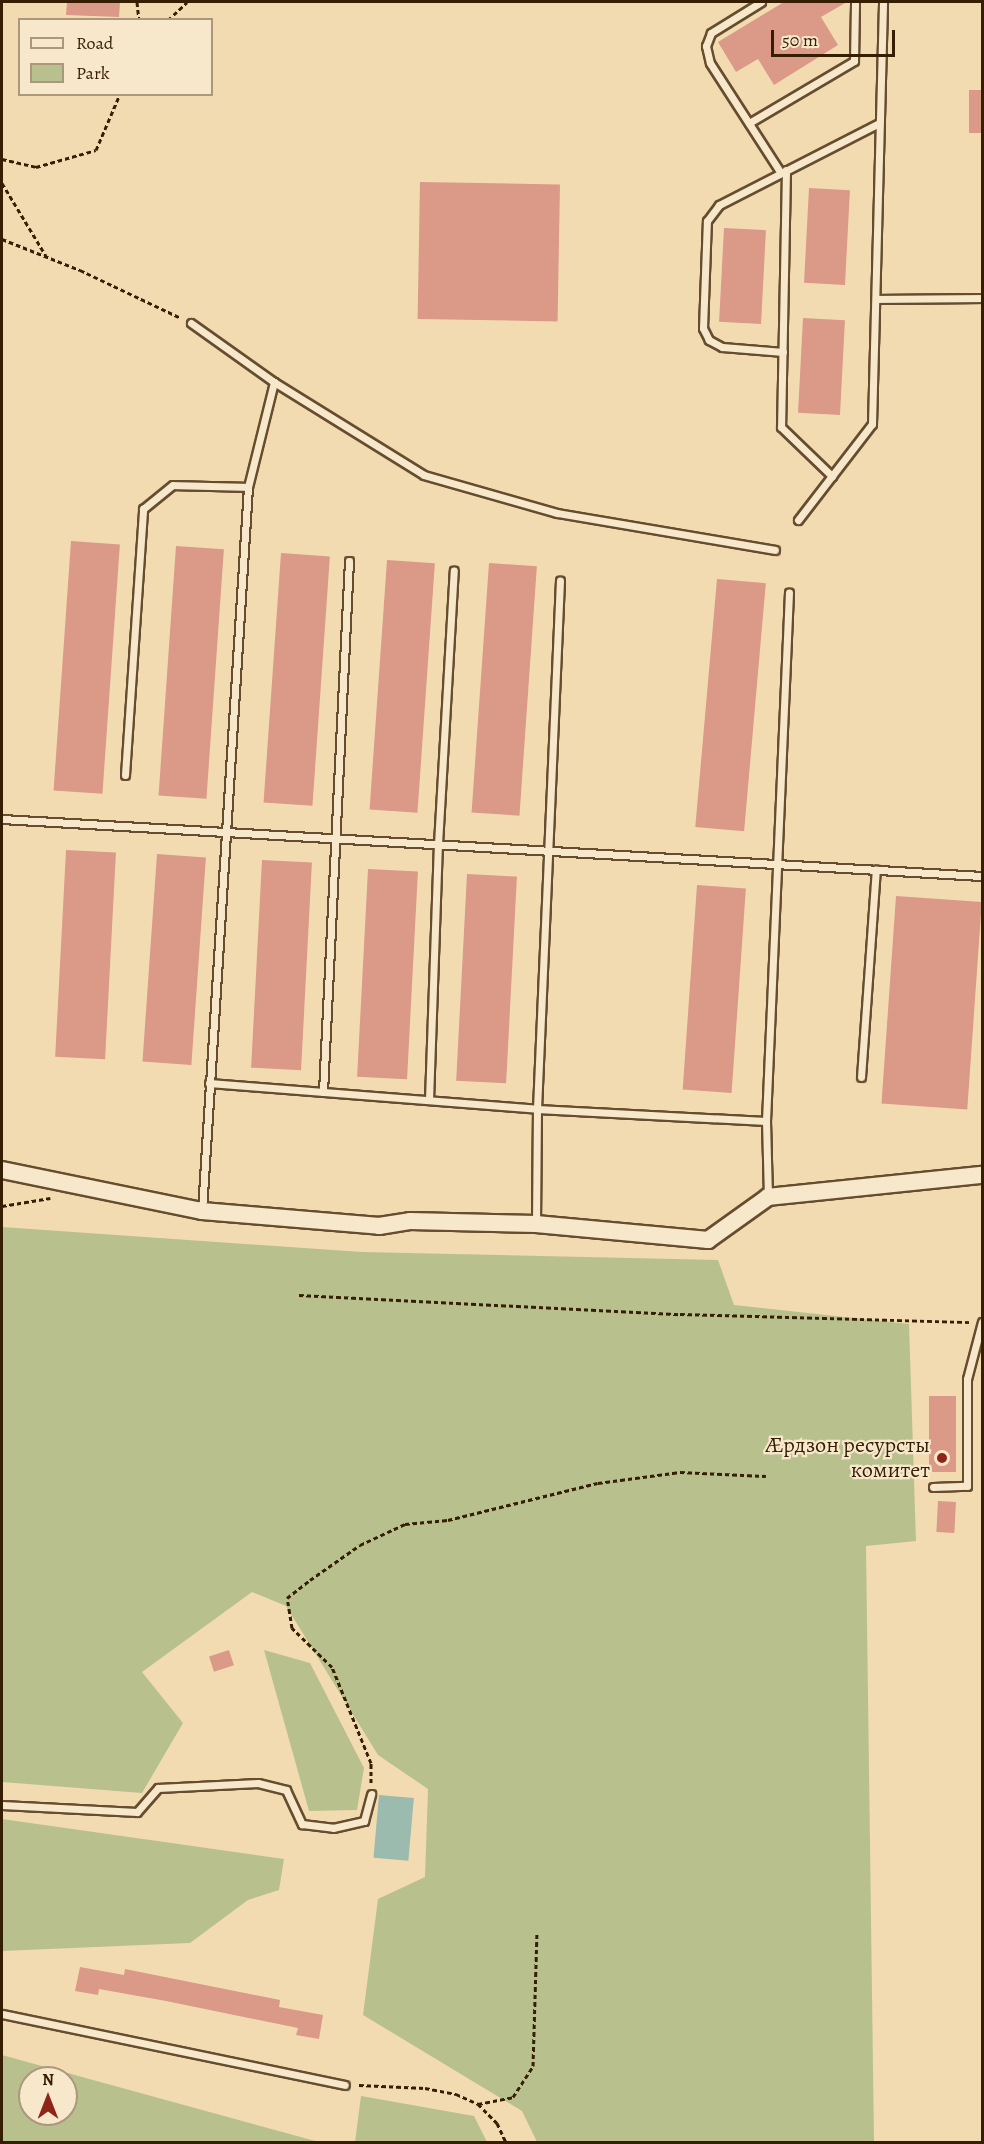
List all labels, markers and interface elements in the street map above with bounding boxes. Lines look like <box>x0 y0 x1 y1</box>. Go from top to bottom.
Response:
legend <box>18 18 213 96</box>
scale bar <box>774 18 898 56</box>
text: 50 m <box>782 28 818 52</box>
text: Road <box>76 31 113 55</box>
text: Park <box>76 61 110 85</box>
place label: Æрдзон ресурсты комитет <box>765 1432 930 1484</box>
marker: Æрдзон ресурсты комитет <box>935 1451 949 1465</box>
north arrow <box>18 2066 78 2126</box>
text: N <box>42 2069 54 2091</box>

